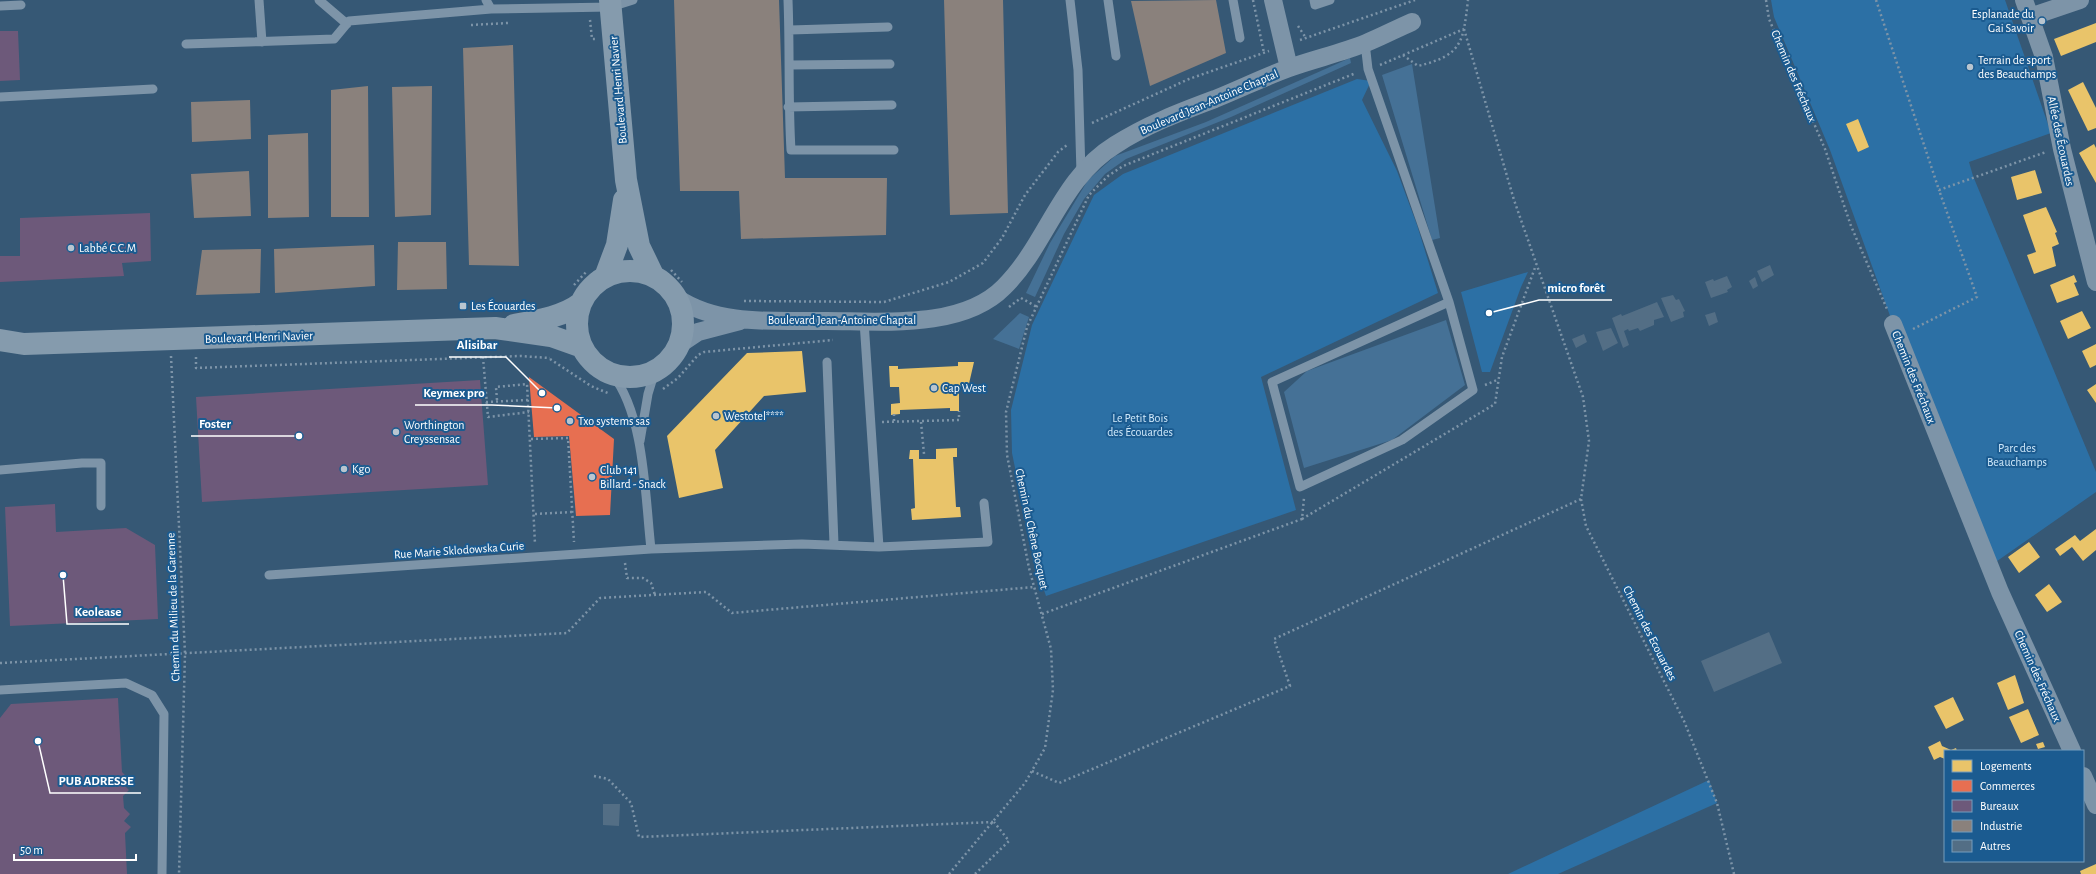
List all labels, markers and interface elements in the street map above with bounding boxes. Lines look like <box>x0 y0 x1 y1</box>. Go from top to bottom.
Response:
place label: Esplanade du Gai Savoir <box>1971 8 2034 34</box>
marker: Esplanade du Gai Savoir <box>2037 16 2047 26</box>
street label: Chemin des Fréchaux <box>1769 28 1819 124</box>
street label: Boulevard Henri Navier <box>607 35 629 144</box>
place label: Terrain de sport des Beauchamps <box>1978 54 2056 80</box>
marker: Terrain de sport des Beauchamps <box>1965 62 1975 72</box>
street label: Boulevard Jean-Antoine Chaptal <box>1138 67 1280 137</box>
street label: Allée des Écouardes <box>2046 95 2077 187</box>
place label: Labbé C.C.M <box>79 242 136 254</box>
marker: Labbé C.C.M <box>66 243 76 253</box>
callout: micro forêt <box>1539 275 1612 300</box>
text: micro forêt <box>1547 282 1605 295</box>
place label: Les Écouardes <box>471 299 535 312</box>
marker: Les Écouardes <box>458 301 468 311</box>
street label: Boulevard Jean-Antoine Chaptal <box>768 314 916 326</box>
street label: Boulevard Henri Navier <box>205 329 313 345</box>
street label: Chemin des Fréchaux <box>1890 329 1938 425</box>
callout: Alisibar <box>449 332 506 357</box>
text: Alisibar <box>457 339 498 352</box>
callout: Keymex pro <box>415 380 492 405</box>
place label: Cap West <box>942 382 986 394</box>
marker: Cap West <box>929 383 939 393</box>
text: Keymex pro <box>423 387 485 400</box>
place label: Westotel**** <box>724 410 784 422</box>
callout: Foster <box>191 411 239 436</box>
marker: Westotel**** <box>711 411 721 421</box>
park label: Le Petit Bois des Écouardes <box>1107 412 1173 438</box>
place label: Txo systems sas <box>578 415 650 428</box>
marker: Txo systems sas <box>565 416 575 426</box>
text: Foster <box>199 418 231 431</box>
place label: Worthington Creyssensac <box>404 419 464 446</box>
marker: Worthington Creyssensac <box>391 427 401 437</box>
park label: Parc des Beauchamps <box>1987 442 2047 468</box>
place label: Kgo <box>352 463 370 475</box>
marker: Kgo <box>339 464 349 474</box>
place label: Club 141 Billard - Snack <box>600 464 666 490</box>
street label: Chemin du Chêne Bocquet <box>1013 468 1051 591</box>
marker: Club 141 Billard - Snack <box>587 472 597 482</box>
street label: Chemin du Milieu de la Garenne <box>164 532 182 682</box>
street label: Rue Marie Sklodowska Curie <box>393 539 525 561</box>
street label: Chemin des Ecouardes <box>1621 584 1679 682</box>
callout: Keolease <box>67 599 129 624</box>
text: Keolease <box>75 606 121 619</box>
street label: Chemin des Fréchaux <box>2012 628 2064 724</box>
legend <box>1944 750 2084 862</box>
text: Logements <box>1980 760 2032 772</box>
callout: PUB ADRESSE <box>50 768 141 793</box>
text: PUB ADRESSE <box>58 775 134 788</box>
text: Commerces <box>1980 780 2035 792</box>
text: Bureaux <box>1980 800 2019 812</box>
text: Industrie <box>1980 820 2022 832</box>
scale bar <box>14 836 136 862</box>
text: Autres <box>1980 840 2010 852</box>
text: 50 m <box>20 844 43 856</box>

